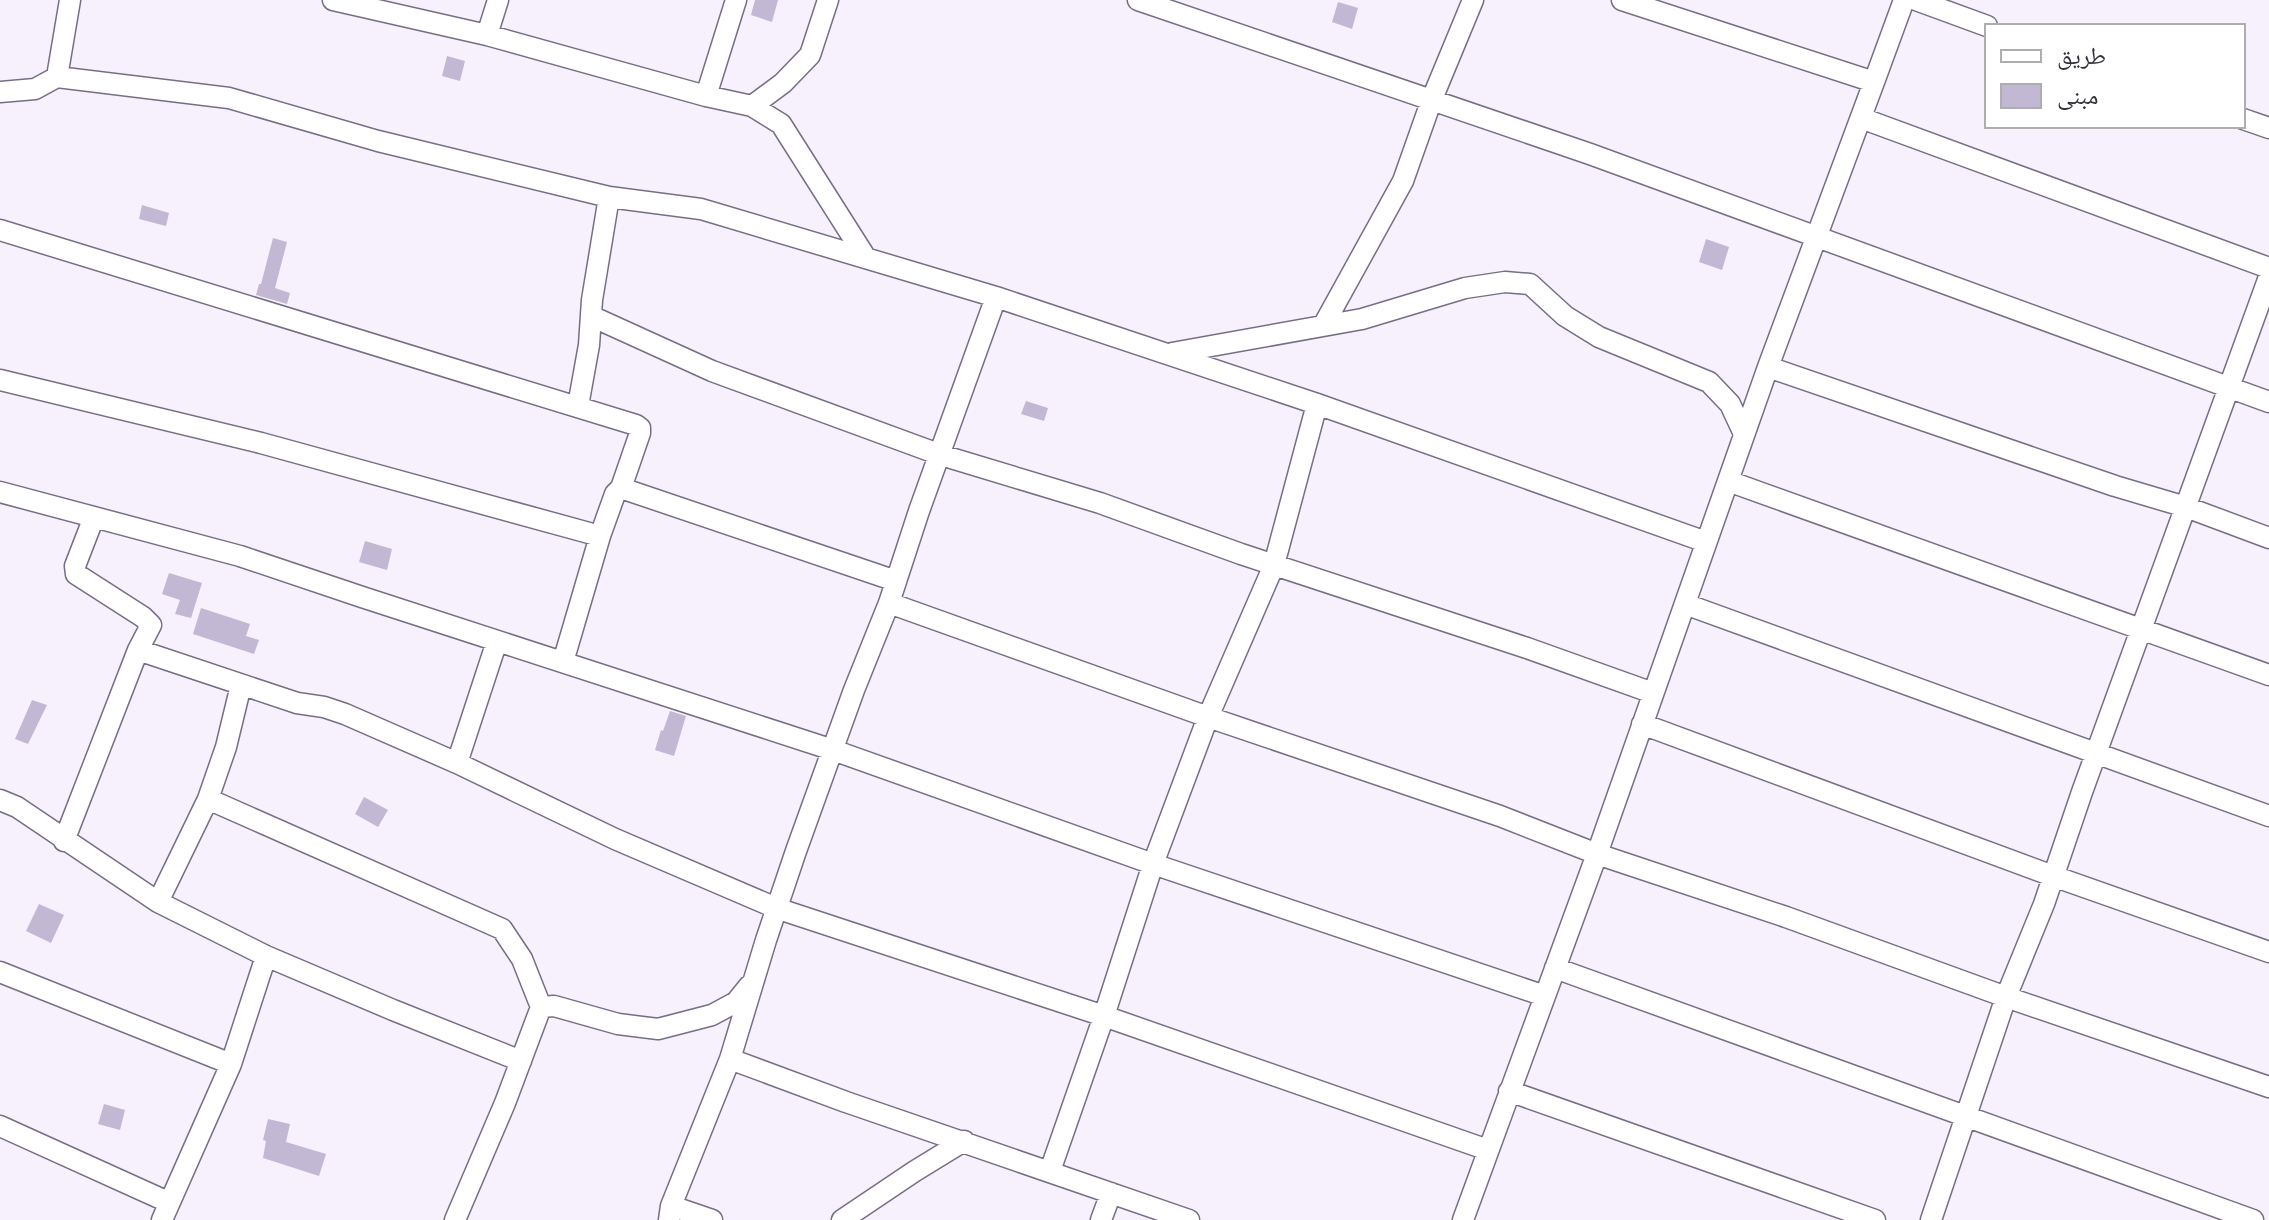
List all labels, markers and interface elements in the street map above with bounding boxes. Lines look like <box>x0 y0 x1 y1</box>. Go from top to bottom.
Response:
legend <box>1985 24 2245 128</box>
text: طريق <box>2057 41 2106 70</box>
text: مبنى <box>2057 81 2098 110</box>

